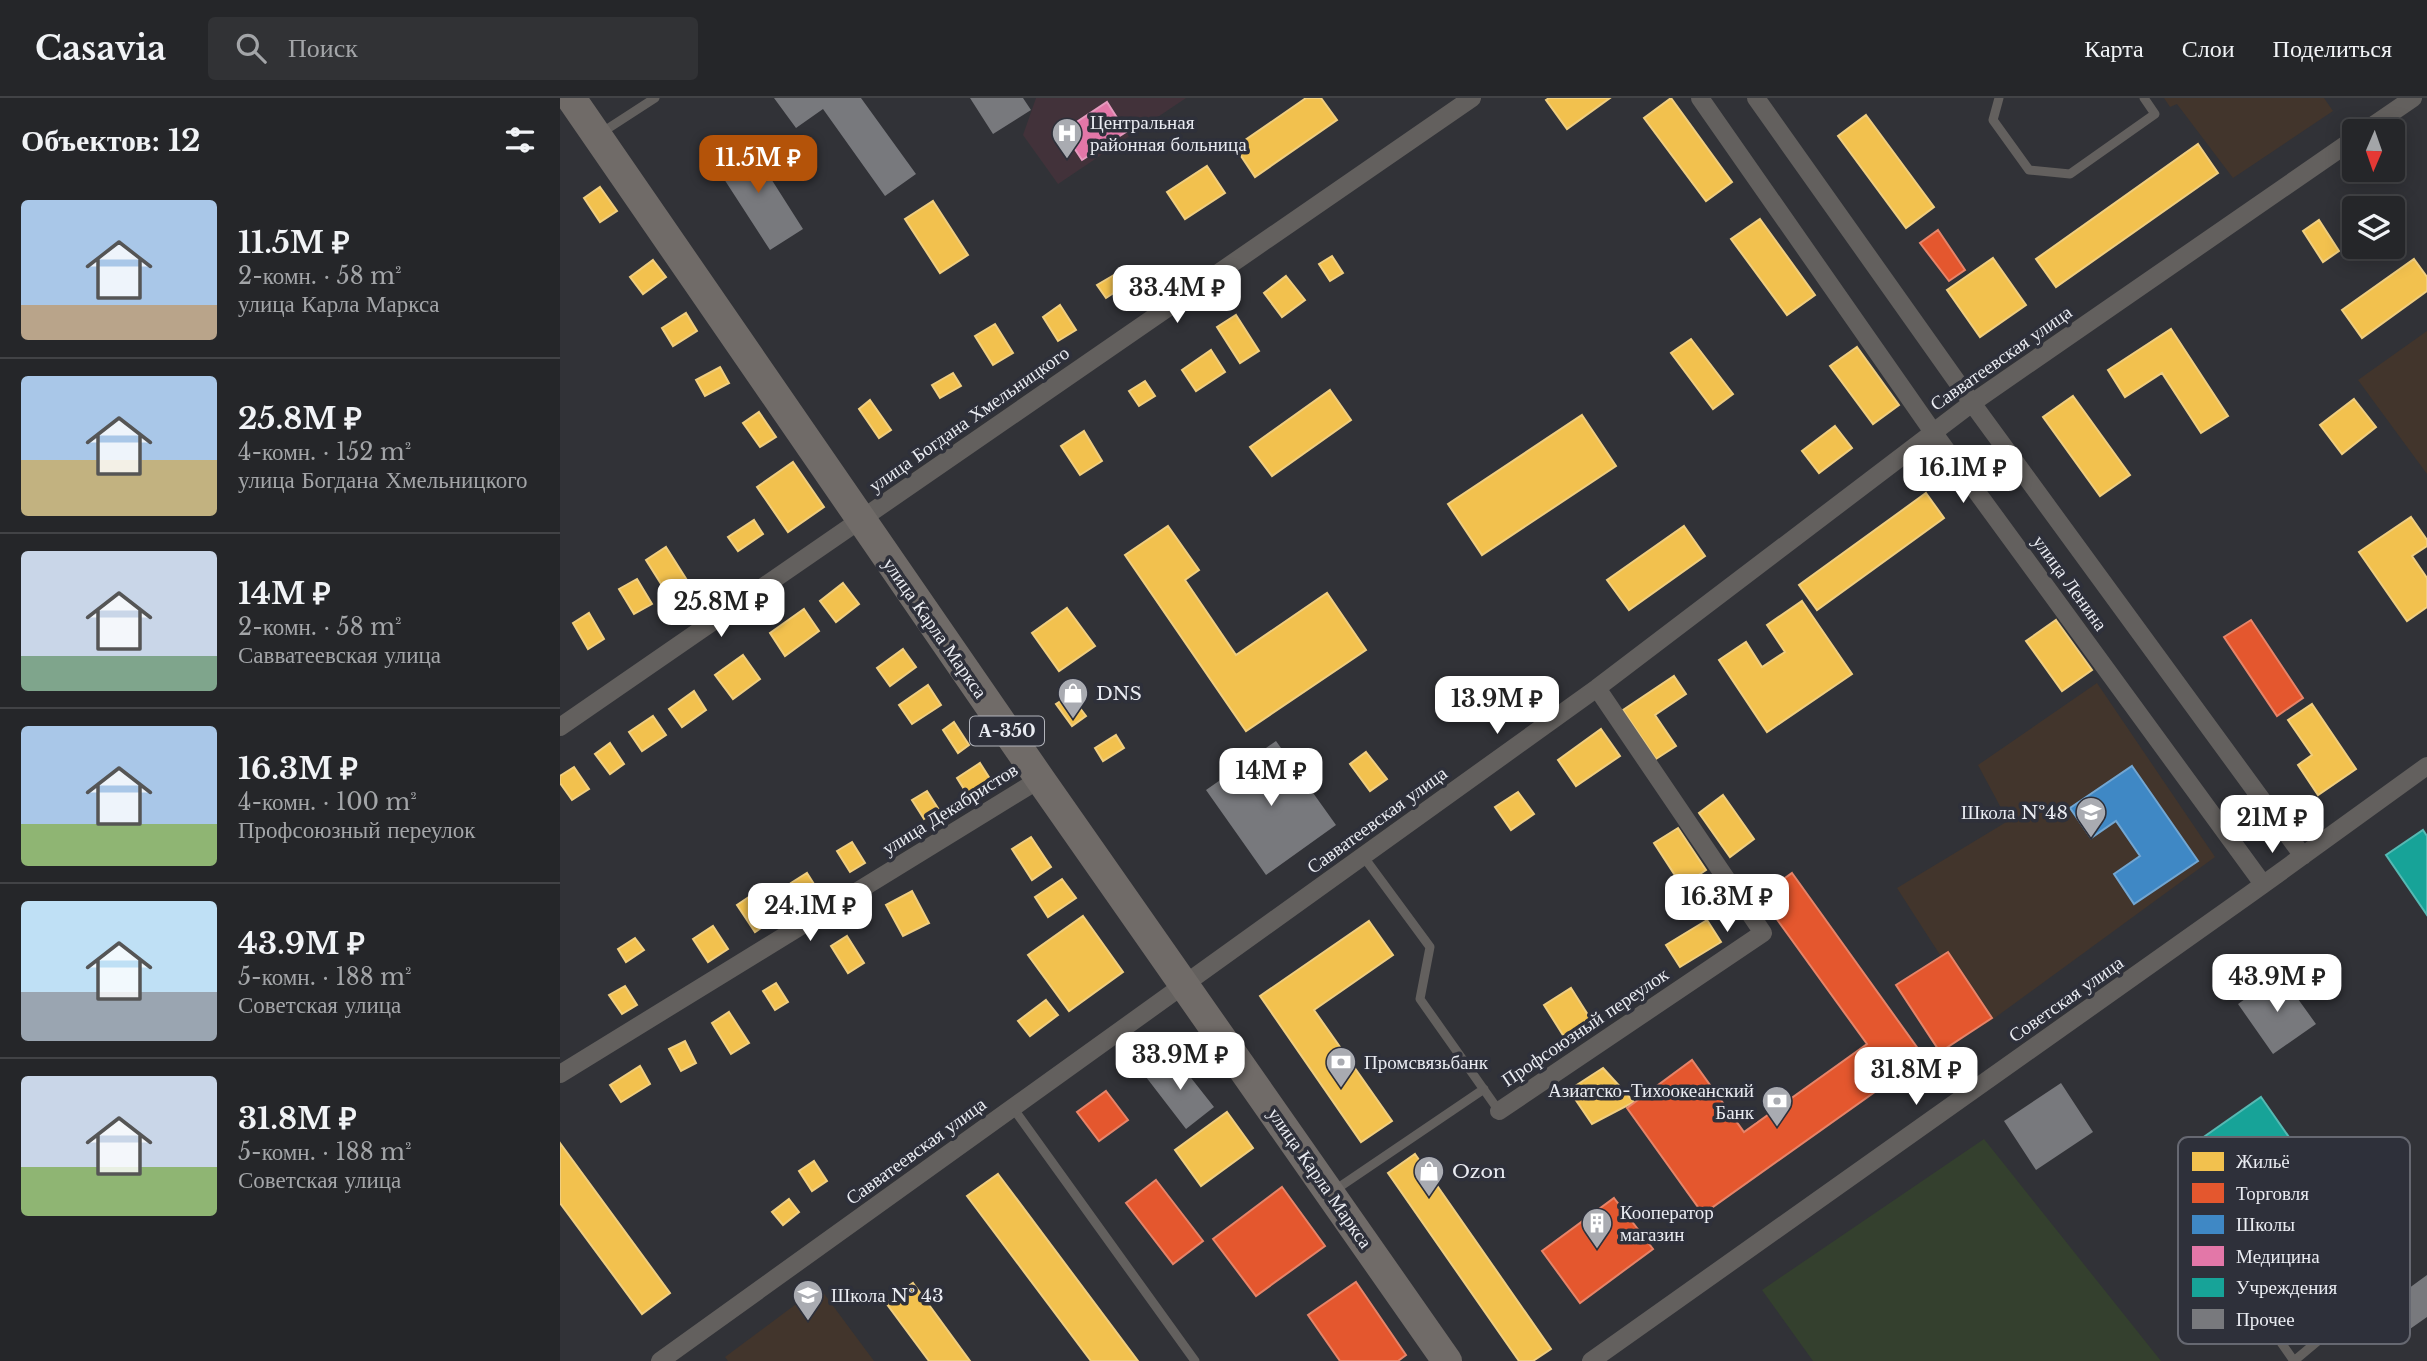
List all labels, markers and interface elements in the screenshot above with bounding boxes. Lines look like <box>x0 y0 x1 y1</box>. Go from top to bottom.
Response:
search box <box>208 17 698 80</box>
text: Casavia <box>35 28 166 69</box>
icon: search <box>232 29 270 67</box>
text: Поиск <box>288 32 358 64</box>
text: Карта <box>2084 34 2144 63</box>
text: Слои <box>2182 34 2235 63</box>
text: Поделиться <box>2273 34 2392 63</box>
place label: Центральная районная больница <box>1090 111 1247 156</box>
hospital icon: Центральная районная больница <box>1050 116 1084 160</box>
north arrow <box>2342 119 2404 182</box>
map controls <box>2342 119 2405 259</box>
icon: filters <box>501 121 539 159</box>
text: Объектов: 12 <box>21 122 201 159</box>
pin: 11.5M ₽ <box>693 136 823 195</box>
text: 11.5M ₽ <box>715 144 801 172</box>
button: layers <box>2342 196 2405 259</box>
text: 11.5M ₽ <box>238 224 350 261</box>
icon: home <box>77 228 161 312</box>
text: 2-комн. · 58 m² <box>238 262 401 290</box>
pin: 33.4M ₽ <box>1112 266 1242 325</box>
text: 33.4M ₽ <box>1129 274 1225 302</box>
text: улица Карла Маркса <box>238 290 440 318</box>
street label: Савватеевская улица <box>1926 300 2077 416</box>
street label: улица Богдана Хмельницкого <box>864 341 1074 497</box>
text: 25.8M ₽ <box>238 400 362 437</box>
icon: home <box>77 404 161 488</box>
text: 4-комн. · 152 m² <box>238 438 411 466</box>
pin: 16.1M ₽ <box>1898 446 2028 505</box>
text: 16.1M ₽ <box>1919 454 2007 482</box>
text: улица Богдана Хмельницкого <box>238 466 528 494</box>
street label: улица Ленина <box>2028 531 2113 636</box>
street label: улица Карла Маркса <box>878 553 993 703</box>
text: 14M ₽ <box>238 575 331 612</box>
icon: home <box>77 579 161 663</box>
pin: 25.8M ₽ <box>656 580 786 639</box>
text: 25.8M ₽ <box>673 588 769 616</box>
text: 2-комн. · 58 m² <box>238 613 401 641</box>
text: Савватеевская улица <box>238 641 441 669</box>
shop icon: DNS <box>1056 676 1090 720</box>
pin: 13.9M ₽ <box>1432 676 1562 736</box>
place label: DNS <box>1096 682 1142 705</box>
text: 13.9M ₽ <box>1451 685 1543 713</box>
road number: А-350 <box>970 716 1044 746</box>
pin: 14M ₽ <box>1222 748 1320 808</box>
text: 16.3M ₽ <box>238 750 358 787</box>
icon: home <box>77 754 161 838</box>
text: 14M ₽ <box>1235 757 1307 785</box>
street label: улица Декабристов <box>878 758 1022 860</box>
street label: Савватеевская улица <box>1302 761 1452 879</box>
text: 4-комн. · 100 m² <box>238 788 417 816</box>
school or university icon: Школа №48 <box>2074 795 2108 839</box>
pin: 21M ₽ <box>2223 796 2321 855</box>
place label: Школа №48 <box>1961 801 2068 824</box>
text: 21M ₽ <box>2237 804 2307 832</box>
text: Профсоюзный переулок <box>238 816 475 844</box>
pin: 16.3M ₽ <box>1662 874 1792 934</box>
text: 16.3M ₽ <box>1681 883 1773 911</box>
pin: 24.1M ₽ <box>745 884 875 943</box>
text: 24.1M ₽ <box>764 892 856 920</box>
text: 43.9M ₽ <box>238 925 365 962</box>
icon: home <box>77 929 161 1013</box>
street label: Советская улица <box>2004 951 2128 1047</box>
pin: 43.9M ₽ <box>2212 954 2342 1014</box>
street label: Профсоюзный переулок <box>1497 962 1673 1091</box>
text: 5-комн. · 188 m² <box>238 963 411 991</box>
text: 43.9M ₽ <box>2228 963 2326 991</box>
text: Советская улица <box>238 991 401 1019</box>
pin: 33.9M ₽ <box>1115 1032 1245 1092</box>
text: 33.9M ₽ <box>1132 1041 1228 1069</box>
bank icon: Промсвязьбанк <box>1324 1045 1358 1089</box>
pin: 31.8M ₽ <box>1851 1048 1981 1107</box>
place label: Промсвязьбанк <box>1364 1051 1489 1074</box>
text: 31.8M ₽ <box>1870 1056 1962 1084</box>
place label: Азиатско-Тихоокеанский Банк <box>1548 1079 1755 1124</box>
bank icon: Азиатско-Тихоокеанский Банк <box>1760 1084 1794 1128</box>
street label: Савватеевская улица <box>841 1092 991 1210</box>
text: 31.8M ₽ <box>238 1100 357 1137</box>
street label: улица Карла Маркса <box>1263 1103 1378 1253</box>
icon: home <box>77 1104 161 1188</box>
legend <box>2178 1137 2410 1344</box>
text: 5-комн. · 188 m² <box>238 1138 411 1166</box>
text: Жильё <box>2236 1150 2290 1173</box>
shop icon: Ozon <box>1412 1154 1446 1198</box>
place label: Ozon <box>1452 1160 1506 1183</box>
text: Советская улица <box>238 1166 401 1194</box>
text: Торговля <box>2236 1182 2309 1205</box>
place label: Кооператор магазин <box>1620 1201 1714 1246</box>
building icon: Кооператор магазин <box>1580 1206 1614 1250</box>
text: Школы <box>2236 1213 2295 1236</box>
text: Медицина <box>2236 1245 2320 1268</box>
text: Учреждения <box>2236 1276 2338 1299</box>
school or university icon: Школа № 43 <box>791 1278 825 1322</box>
place label: Школа № 43 <box>831 1284 944 1307</box>
text: Прочее <box>2236 1308 2295 1331</box>

